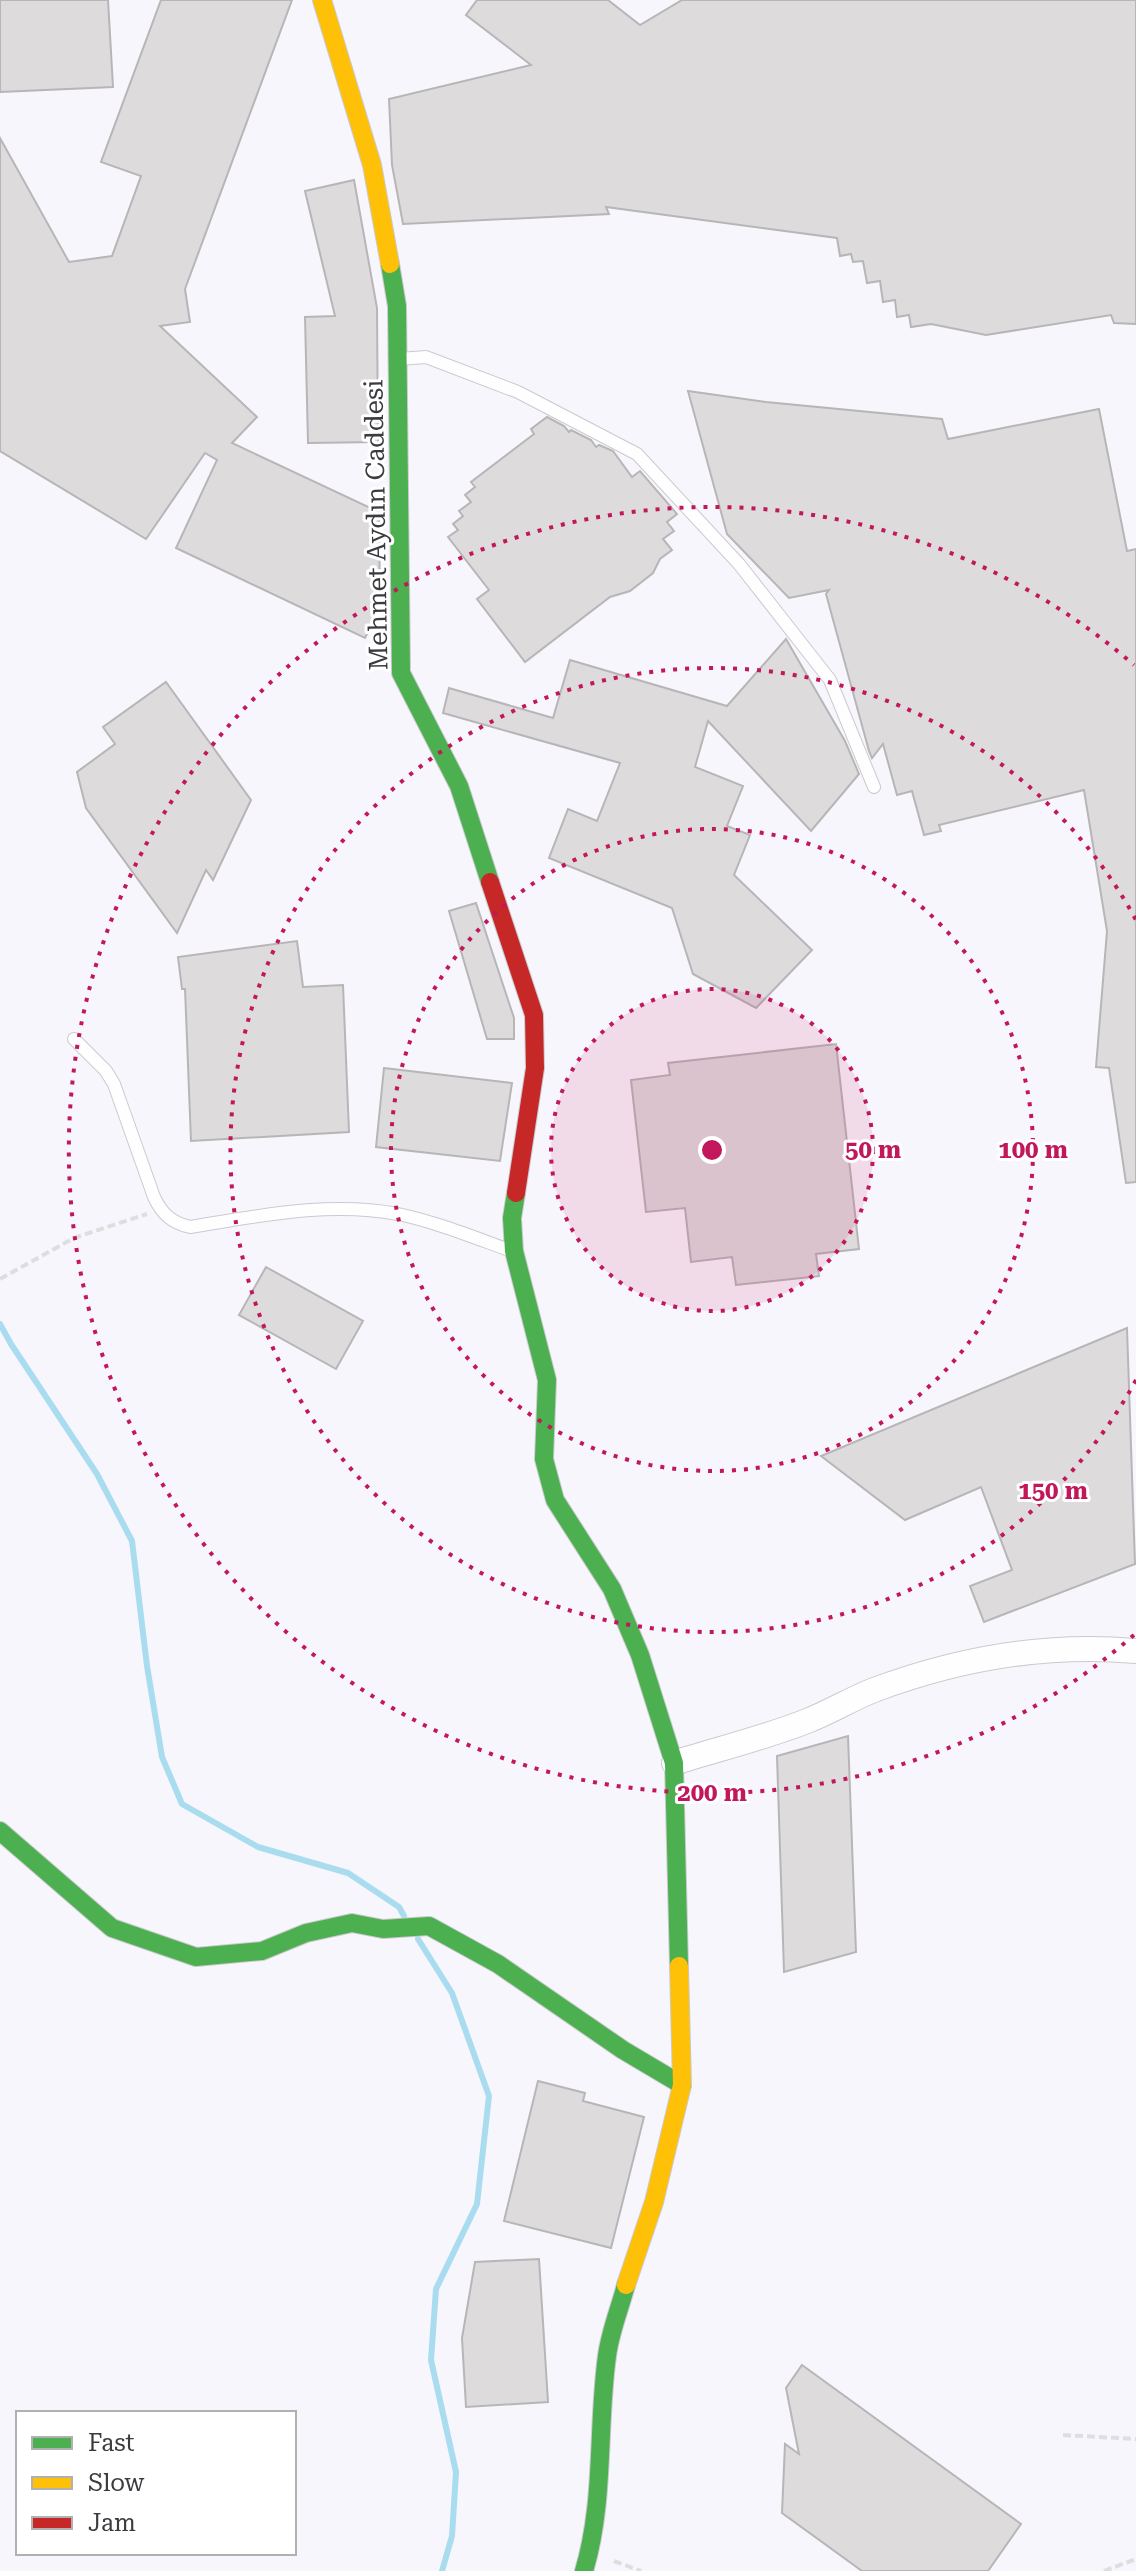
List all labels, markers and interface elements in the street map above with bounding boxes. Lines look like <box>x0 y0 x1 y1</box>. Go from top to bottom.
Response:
street label: Mehmet Aydın Caddesi <box>358 379 394 671</box>
centre of rings <box>698 1136 726 1164</box>
text: 50 m <box>845 1136 901 1164</box>
text: 100 m <box>998 1136 1068 1164</box>
text: 150 m <box>1018 1477 1088 1505</box>
text: 200 m <box>677 1779 747 1807</box>
legend <box>16 2411 296 2555</box>
text: Fast <box>88 2429 135 2457</box>
text: Slow <box>88 2469 145 2497</box>
text: Jam <box>88 2509 136 2537</box>

